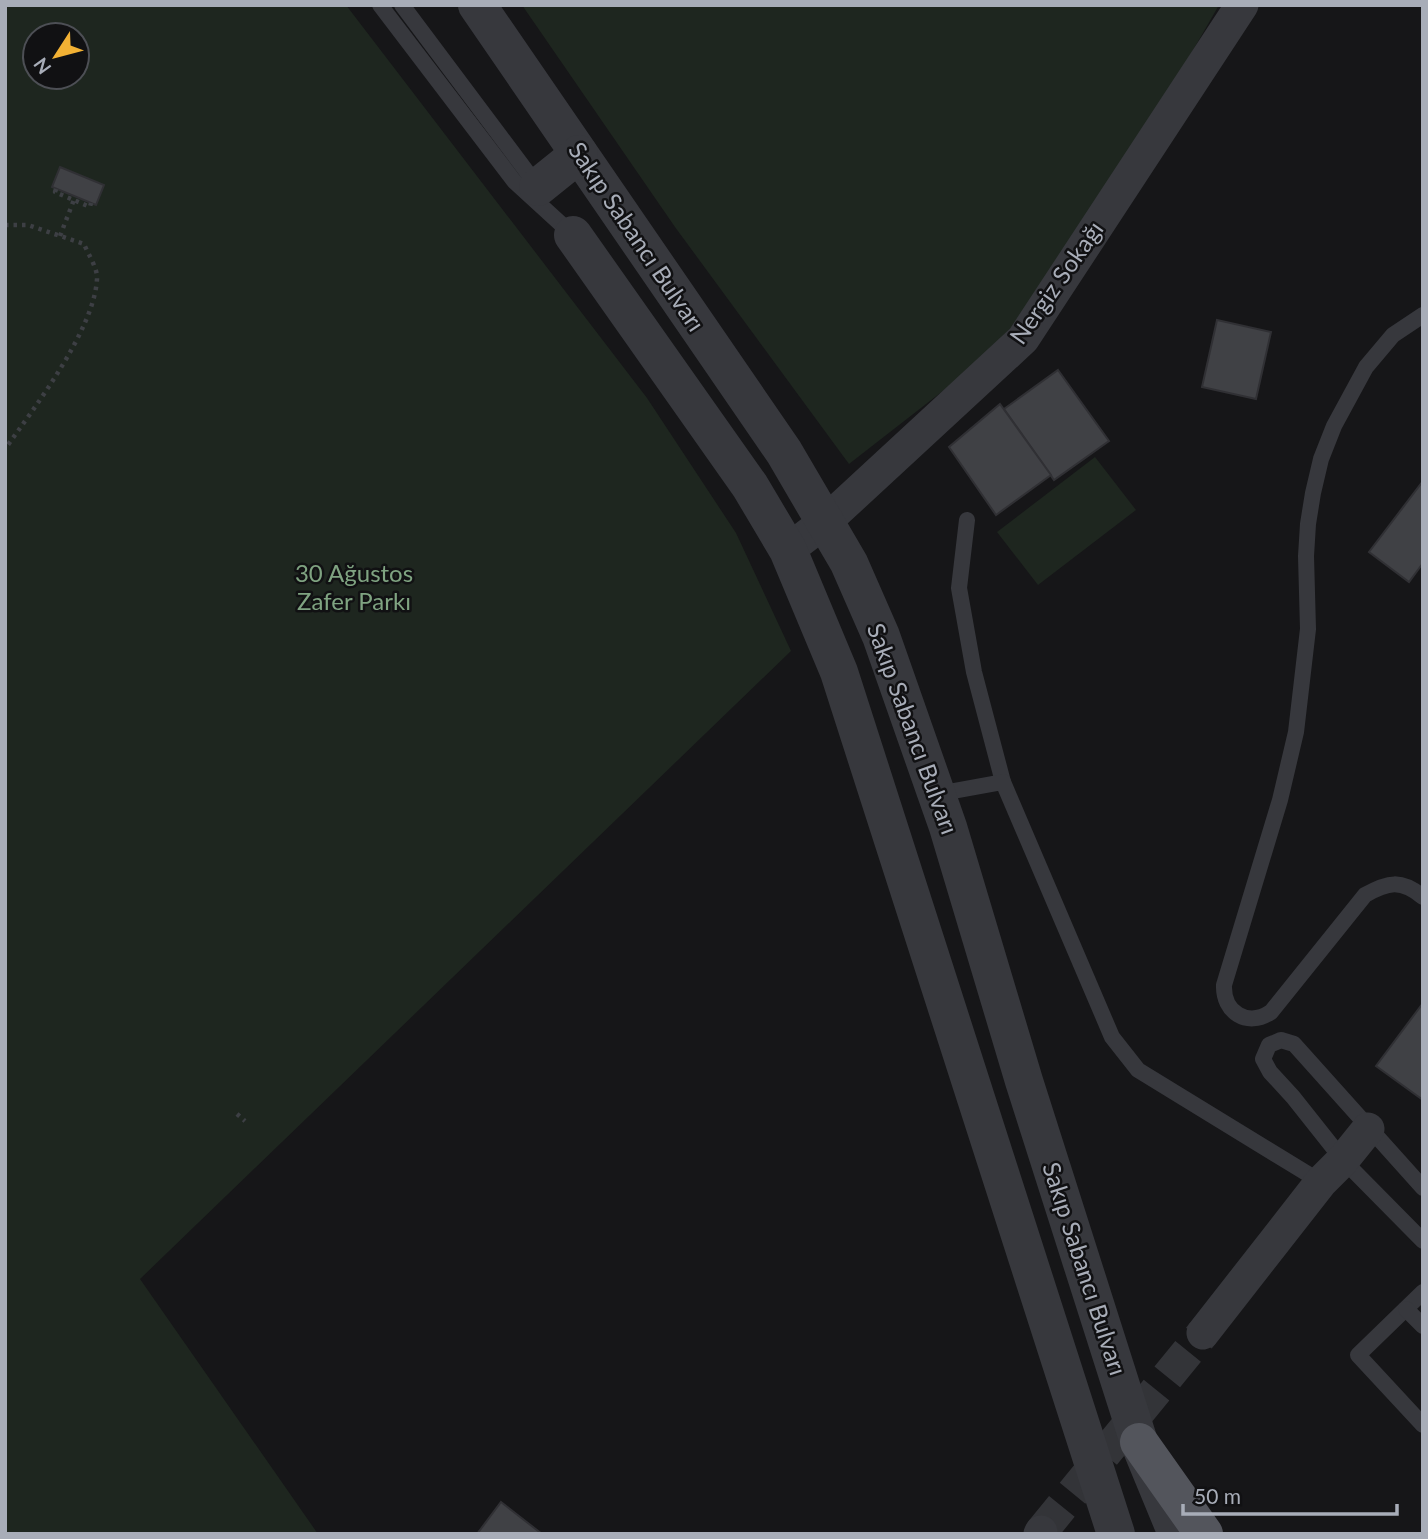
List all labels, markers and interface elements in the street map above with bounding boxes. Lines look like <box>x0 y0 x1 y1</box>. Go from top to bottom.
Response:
north arrow <box>21 21 91 91</box>
text: N <box>28 54 55 79</box>
street label: Sakıp Sabancı Bulvarı <box>563 136 711 336</box>
street label: Nergiz Sokağı <box>1003 215 1109 349</box>
park label: 30 Ağustos Zafer Parkı <box>295 558 413 615</box>
street label: Sakıp Sabancı Bulvarı <box>862 619 965 838</box>
street label: Sakıp Sabancı Bulvarı <box>1037 1158 1134 1379</box>
scale bar <box>1183 1472 1396 1516</box>
text: 50 m <box>1194 1483 1241 1508</box>

